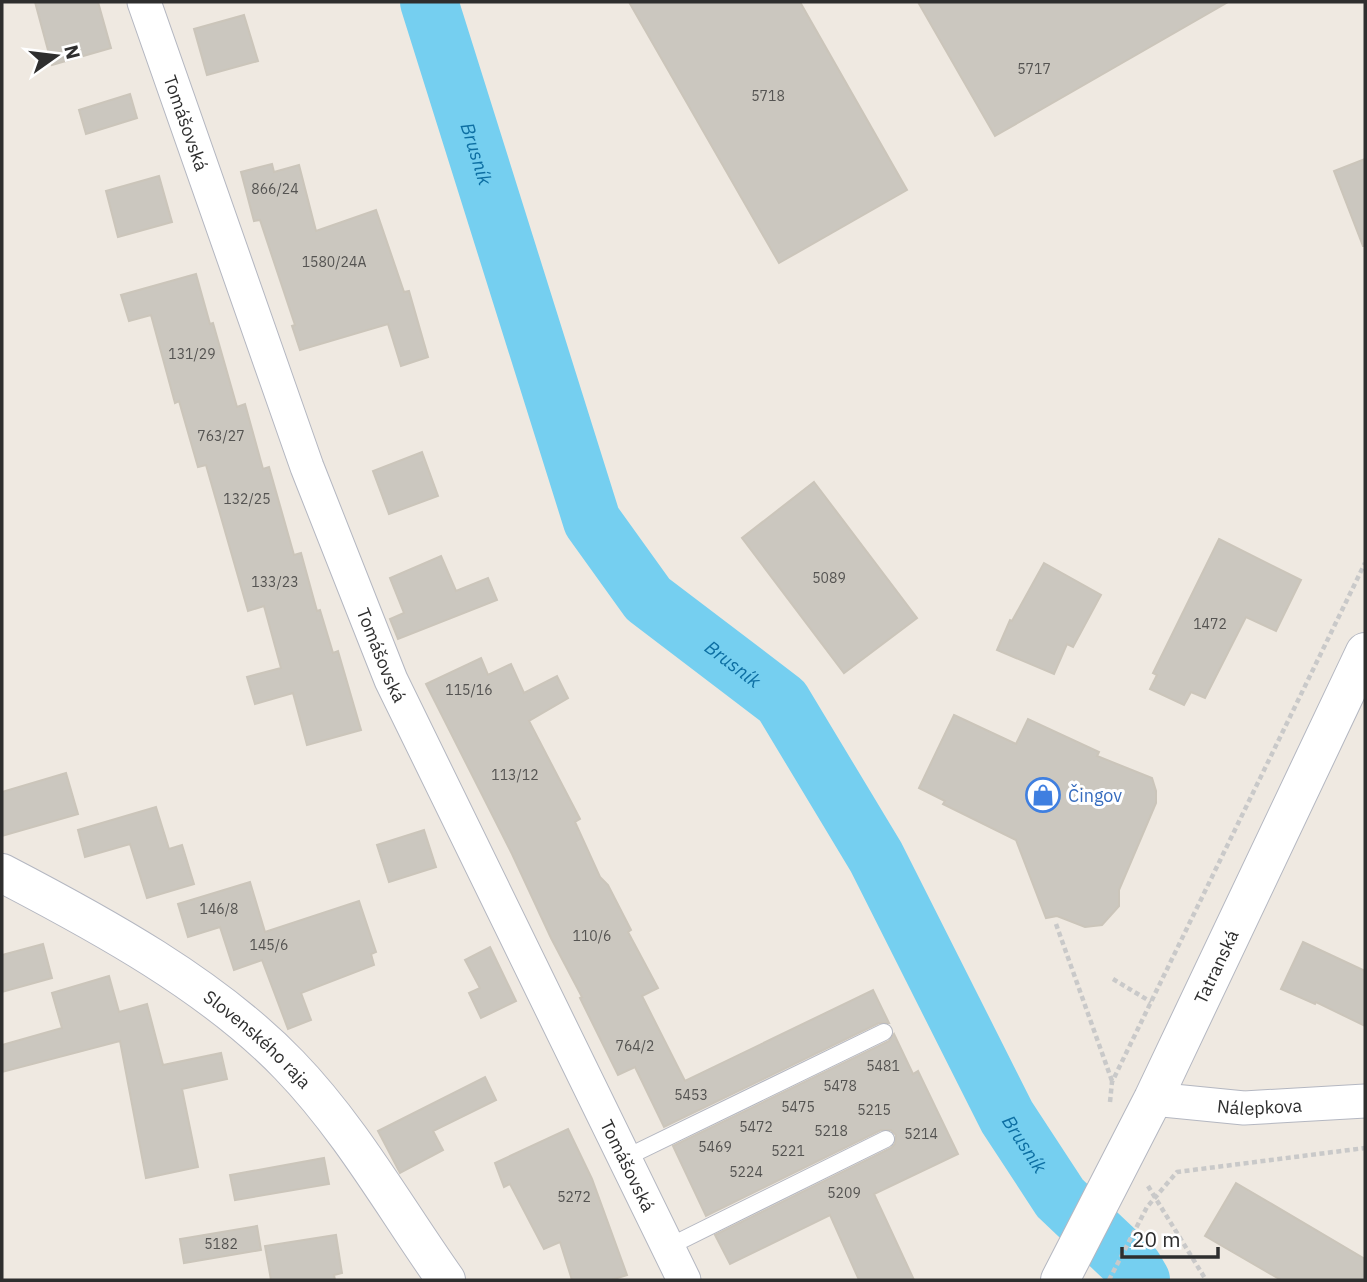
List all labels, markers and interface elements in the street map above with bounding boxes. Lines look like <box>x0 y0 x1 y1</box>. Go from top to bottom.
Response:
north arrow <box>21 21 91 91</box>
text: N <box>59 42 86 61</box>
house number: 5717 <box>1017 60 1051 78</box>
street label: Tomášovská <box>159 72 214 174</box>
house number: 5718 <box>751 87 785 105</box>
water label: Brusník <box>456 120 498 189</box>
house number: 866/24 <box>251 180 299 198</box>
house number: 1580/24A <box>302 253 366 271</box>
house number: 131/29 <box>168 345 216 363</box>
house number: 763/27 <box>197 427 245 445</box>
house number: 132/25 <box>223 490 271 508</box>
house number: 5089 <box>812 569 846 587</box>
house number: 133/23 <box>251 573 299 591</box>
street label: Tomášovská <box>352 604 412 706</box>
house number: 1472 <box>1193 615 1227 633</box>
water label: Brusník <box>700 635 767 693</box>
house number: 115/16 <box>445 681 493 699</box>
house number: 113/12 <box>491 766 539 784</box>
shop icon: Čingov <box>1024 776 1062 814</box>
place label: Čingov <box>1068 783 1122 807</box>
house number: 146/8 <box>200 900 238 918</box>
street label: Tatranská <box>1188 926 1243 1007</box>
house number: 110/6 <box>573 927 611 945</box>
house number: 145/6 <box>250 936 288 954</box>
street label: Slovenského raja <box>199 985 317 1093</box>
house number: 764/2 <box>616 1037 654 1055</box>
house number: 5481 <box>866 1057 900 1075</box>
house number: 5478 <box>823 1077 857 1095</box>
house number: 5453 <box>674 1086 708 1104</box>
street label: Nálepkova <box>1216 1093 1303 1119</box>
house number: 5475 <box>781 1098 815 1116</box>
house number: 5215 <box>857 1101 891 1119</box>
water label: Brusník <box>997 1111 1053 1178</box>
street label: Tomášovská <box>596 1116 661 1216</box>
house number: 5472 <box>739 1118 773 1136</box>
house number: 5218 <box>814 1122 848 1140</box>
house number: 5214 <box>904 1125 938 1143</box>
house number: 5469 <box>698 1138 732 1156</box>
house number: 5221 <box>771 1142 805 1160</box>
house number: 5224 <box>729 1163 763 1181</box>
house number: 5209 <box>827 1184 861 1202</box>
house number: 5272 <box>557 1188 591 1206</box>
scale bar <box>1122 1216 1218 1260</box>
text: 20 m <box>1132 1225 1181 1253</box>
house number: 5182 <box>204 1235 238 1253</box>

